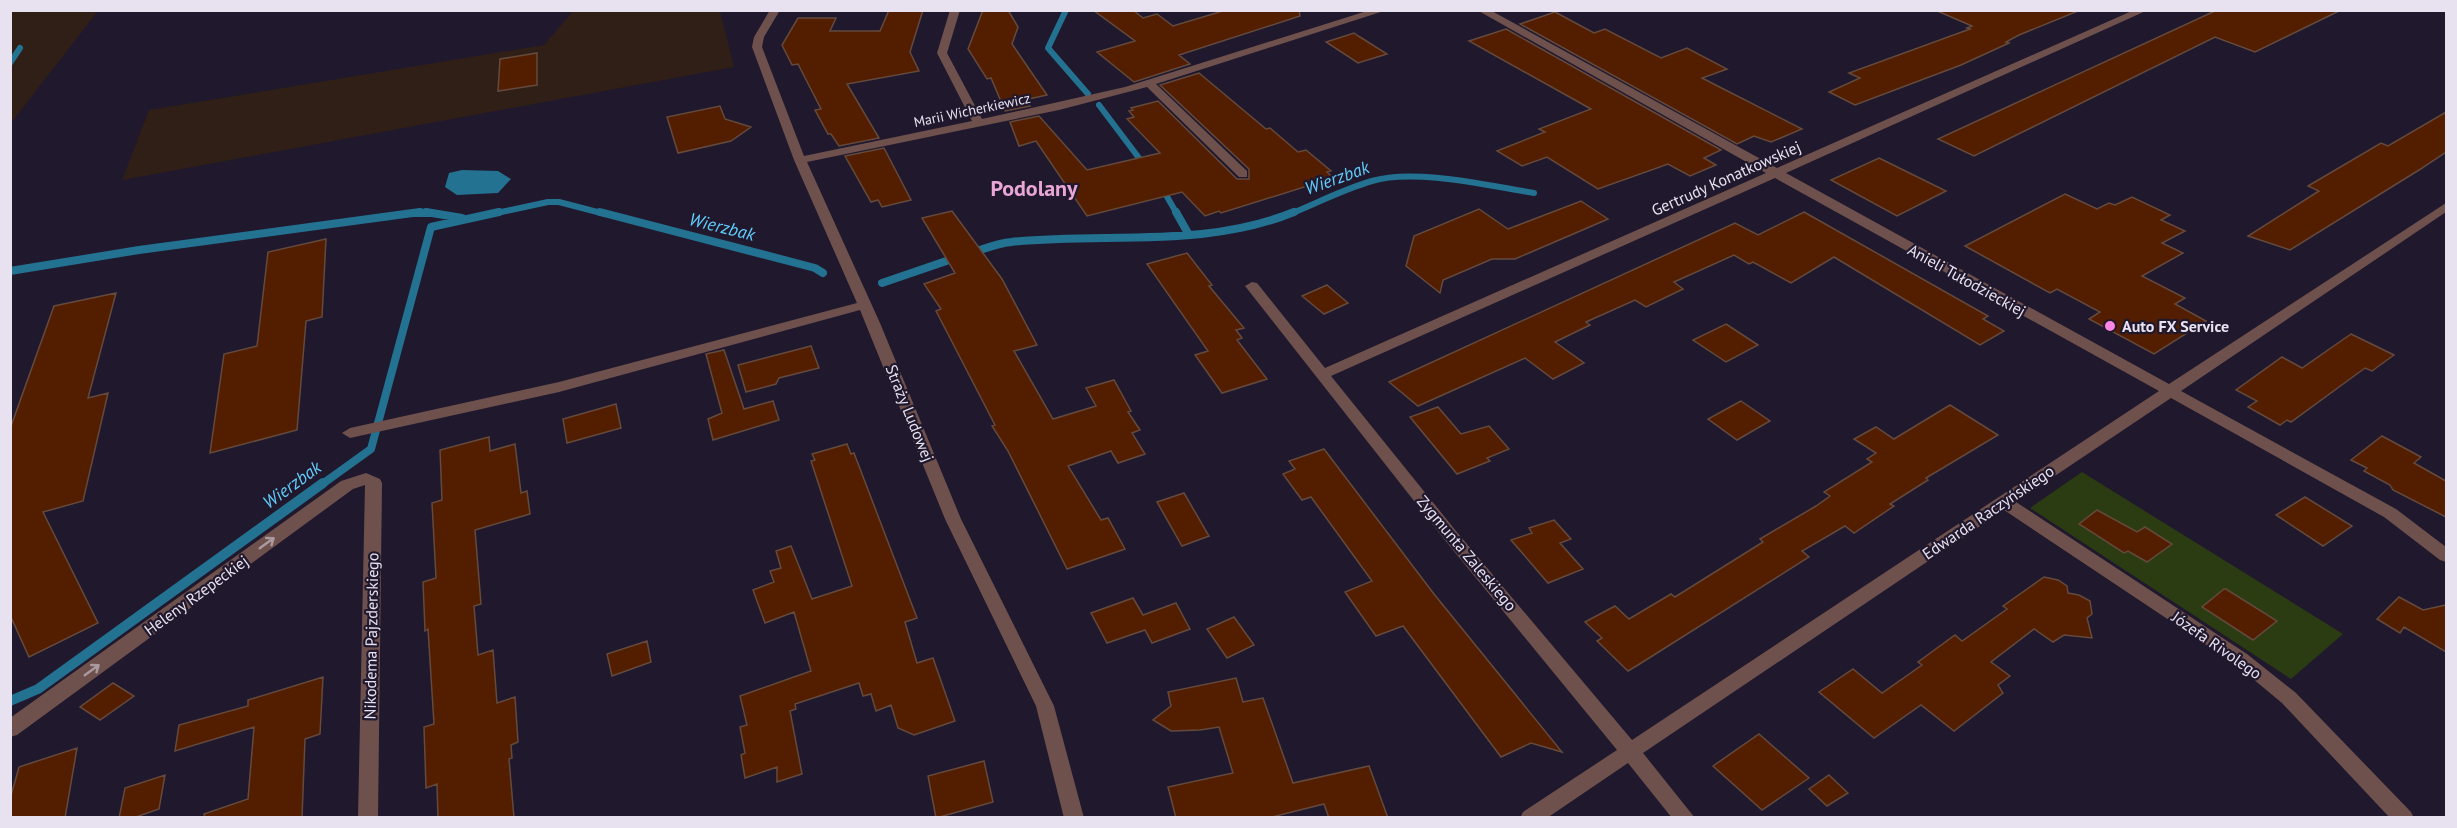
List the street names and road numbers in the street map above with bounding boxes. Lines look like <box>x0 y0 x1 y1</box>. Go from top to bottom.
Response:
street label: Marii Wicherkiewicz <box>912 89 1032 131</box>
street label: Gertrudy Konatkowskiej <box>1648 136 1804 220</box>
street label: Anieli Tułodzieckiej <box>1904 239 2030 321</box>
street label: Straży Ludowej <box>881 361 939 465</box>
street label: Edwarda Raczyńskiego <box>1918 461 2058 563</box>
street label: Zygmunta Zaleskiego <box>1413 491 1521 615</box>
street label: Heleny Rzepeckiej <box>140 551 252 639</box>
street label: Nikodema Pajzderskiego <box>360 552 382 720</box>
street label: Józefa Rivolego <box>2167 606 2266 683</box>

